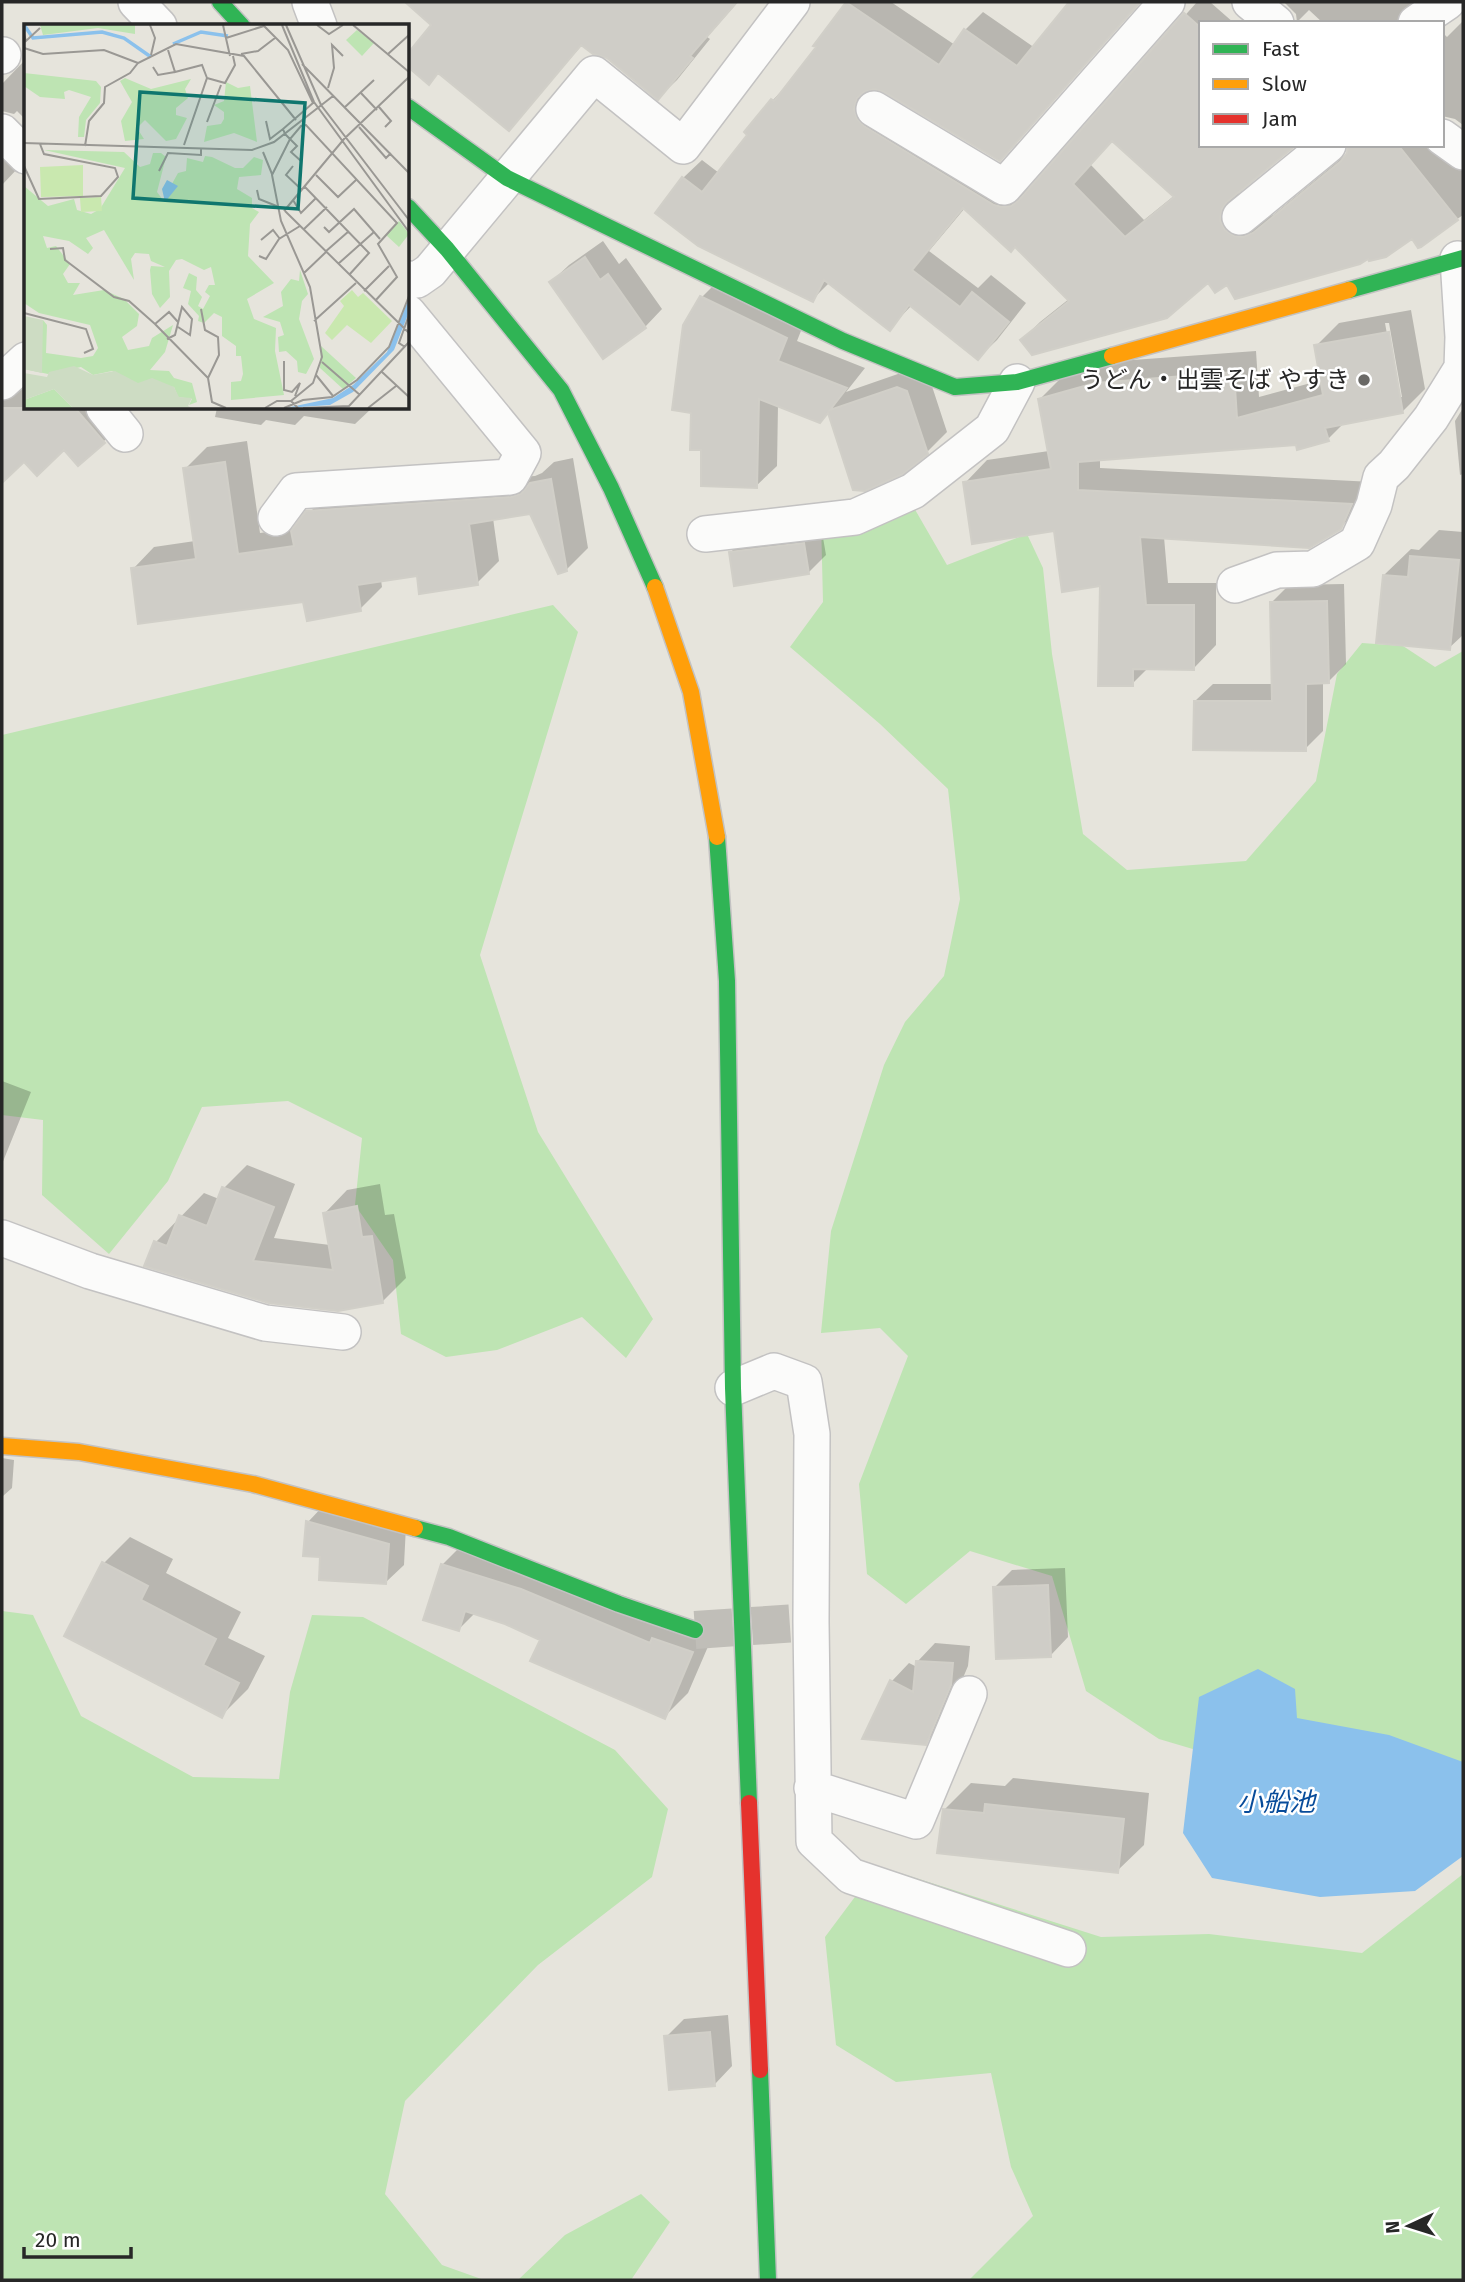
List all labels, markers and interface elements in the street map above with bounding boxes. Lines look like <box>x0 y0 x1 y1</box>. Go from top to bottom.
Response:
legend <box>1199 21 1444 147</box>
inset map <box>24 24 410 410</box>
text: Fast <box>1262 36 1300 62</box>
text: Slow <box>1262 71 1307 97</box>
text: Jam <box>1262 106 1298 132</box>
place label: うどん・出雲そば やすき <box>1080 366 1350 394</box>
marker: うどん・出雲そば やすき <box>1356 372 1372 388</box>
water label: 小船池 <box>1237 1787 1318 1818</box>
north arrow <box>1374 2191 1444 2261</box>
scale bar <box>24 2216 131 2260</box>
text: N <box>1381 2220 1404 2234</box>
text: 20 m <box>35 2227 81 2253</box>

